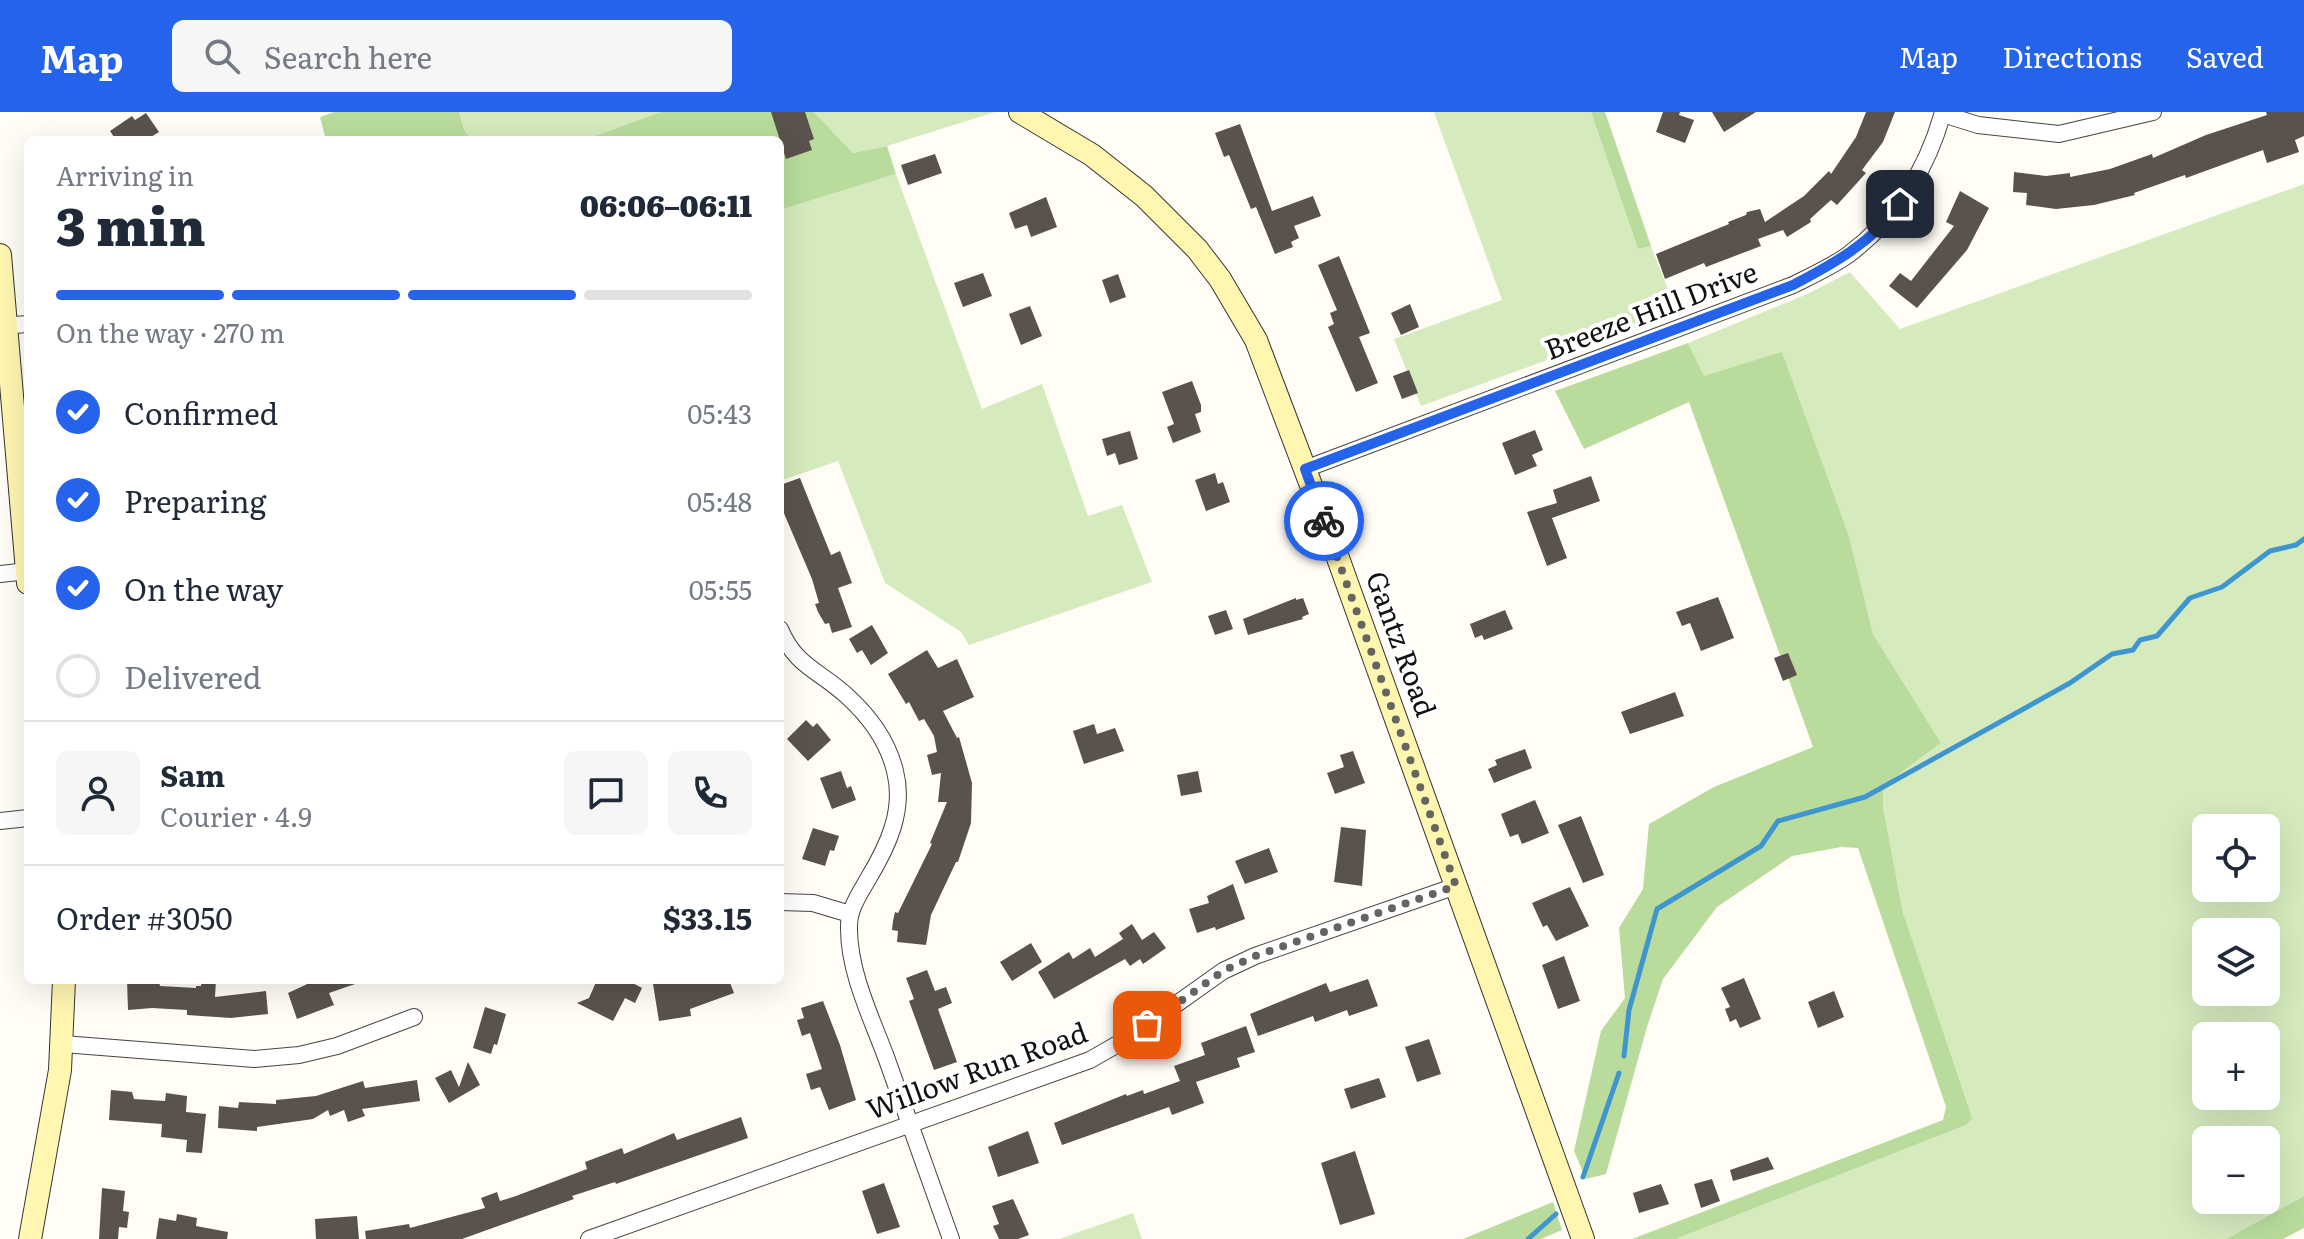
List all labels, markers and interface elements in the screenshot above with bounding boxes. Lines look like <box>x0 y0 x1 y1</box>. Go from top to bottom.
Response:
search box <box>172 20 732 92</box>
text: Map <box>40 28 124 85</box>
icon: search <box>200 34 244 78</box>
text: Search here <box>264 34 432 78</box>
text: Map <box>1899 35 1958 77</box>
text: Directions <box>2002 35 2142 77</box>
text: Saved <box>2186 35 2264 77</box>
text: Arriving in <box>56 155 194 194</box>
pin <box>1866 170 1934 238</box>
text: 06:06–06:11 <box>580 182 752 226</box>
icon: home <box>1878 182 1922 226</box>
text: 3 min <box>56 185 206 262</box>
street label: Breeze Hill Drive <box>1538 249 1763 369</box>
text: On the way · 270 m <box>56 312 285 351</box>
icon: check <box>56 390 100 434</box>
text: Confirmed <box>124 390 278 434</box>
text: 05:43 <box>687 393 752 432</box>
icon: check <box>56 478 100 522</box>
text: Preparing <box>124 478 266 522</box>
text: 05:48 <box>687 481 752 520</box>
courier <box>1284 481 1364 561</box>
icon: bike <box>1302 499 1346 543</box>
street label: Gantz Road <box>1357 565 1449 722</box>
icon: check <box>56 566 100 610</box>
text: On the way <box>124 566 283 610</box>
text: 05:55 <box>689 569 752 608</box>
text: Delivered <box>124 654 261 698</box>
button: person <box>56 751 140 835</box>
button: chat <box>564 751 648 835</box>
button: phone <box>668 751 752 835</box>
text: Sam <box>160 752 225 796</box>
text: Courier · 4.9 <box>160 796 312 835</box>
map controls <box>2192 814 2280 1214</box>
button: locate <box>2192 814 2280 902</box>
text: Order #3050 <box>56 895 233 939</box>
text: $33.15 <box>663 895 752 939</box>
button: layers <box>2192 918 2280 1006</box>
pin <box>1113 991 1181 1059</box>
icon: bag <box>1125 1003 1169 1047</box>
street label: Willow Run Road <box>860 1010 1093 1129</box>
button: + <box>2192 1022 2280 1110</box>
button: − <box>2192 1126 2280 1214</box>

